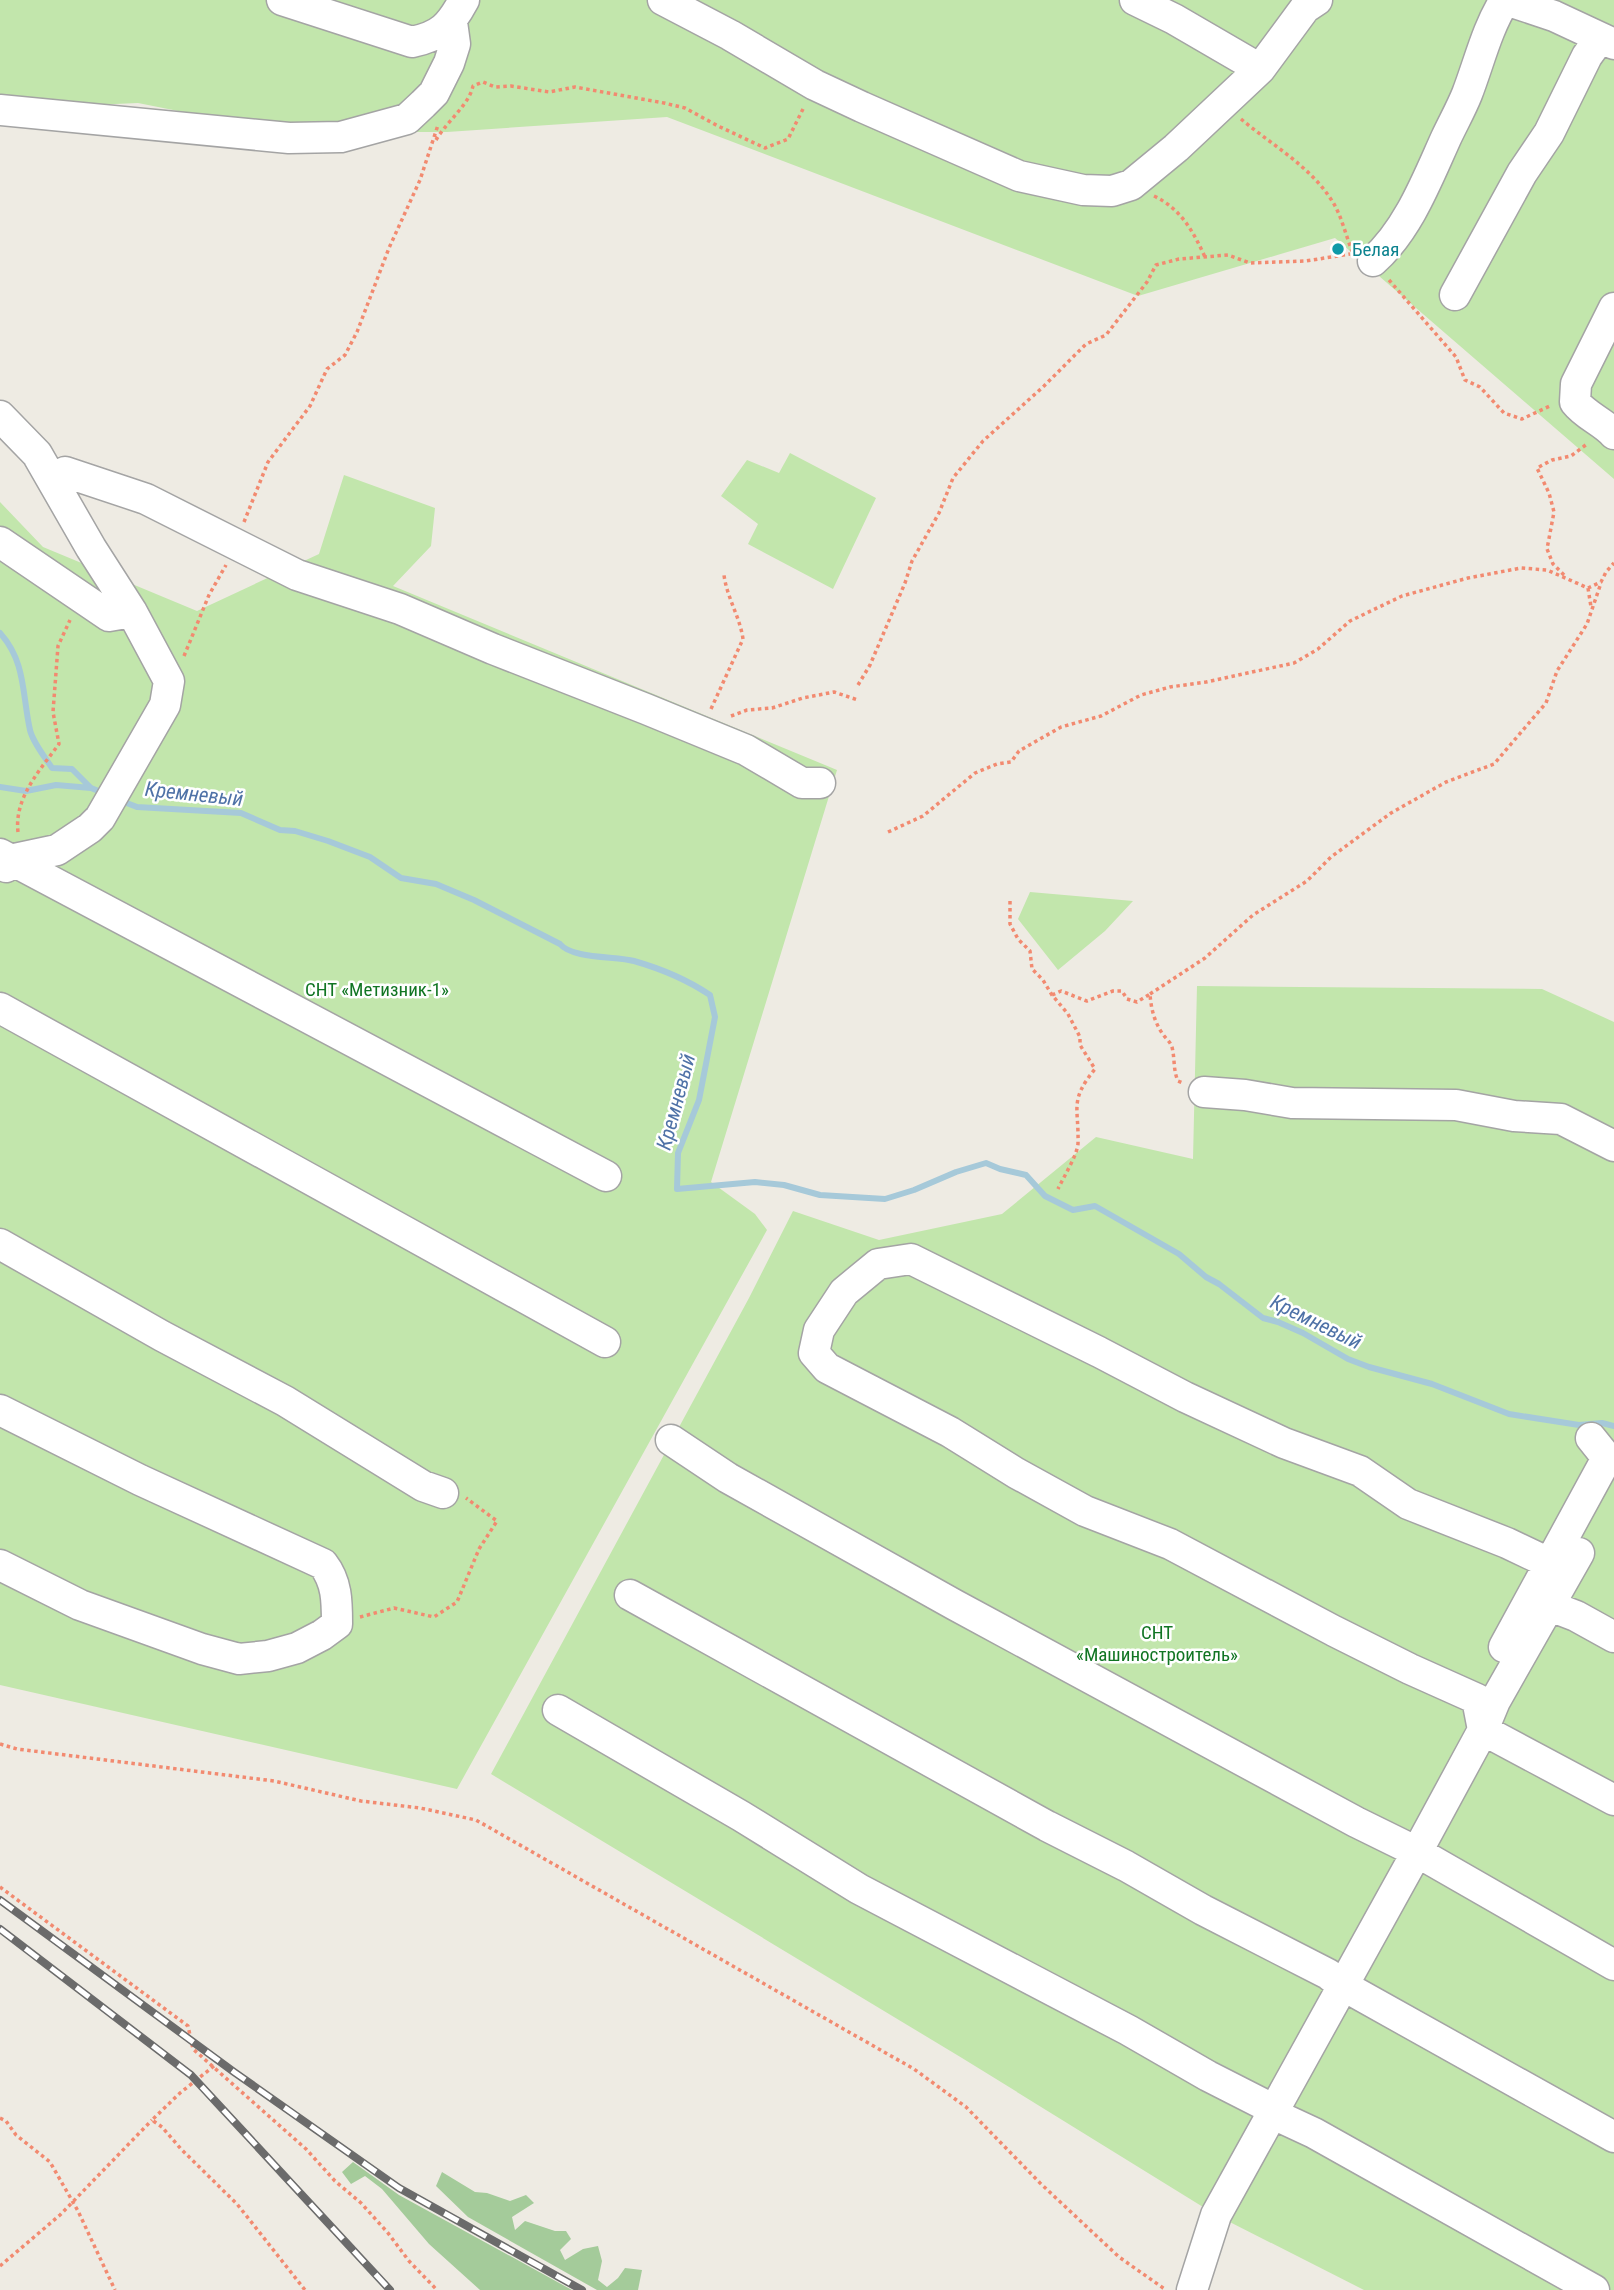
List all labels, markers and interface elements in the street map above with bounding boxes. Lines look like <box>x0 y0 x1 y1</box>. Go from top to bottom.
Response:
place label: Белая <box>1352 238 1399 261</box>
marker: Белая <box>1330 241 1346 257</box>
water label: Кремневый <box>144 777 244 811</box>
park label: СНТ «Метизник-1» <box>305 978 449 1001</box>
water label: Кремневый <box>652 1051 700 1153</box>
water label: Кремневый <box>1267 1290 1365 1354</box>
park label: СНТ «Машиностроитель» <box>1076 1621 1238 1666</box>

